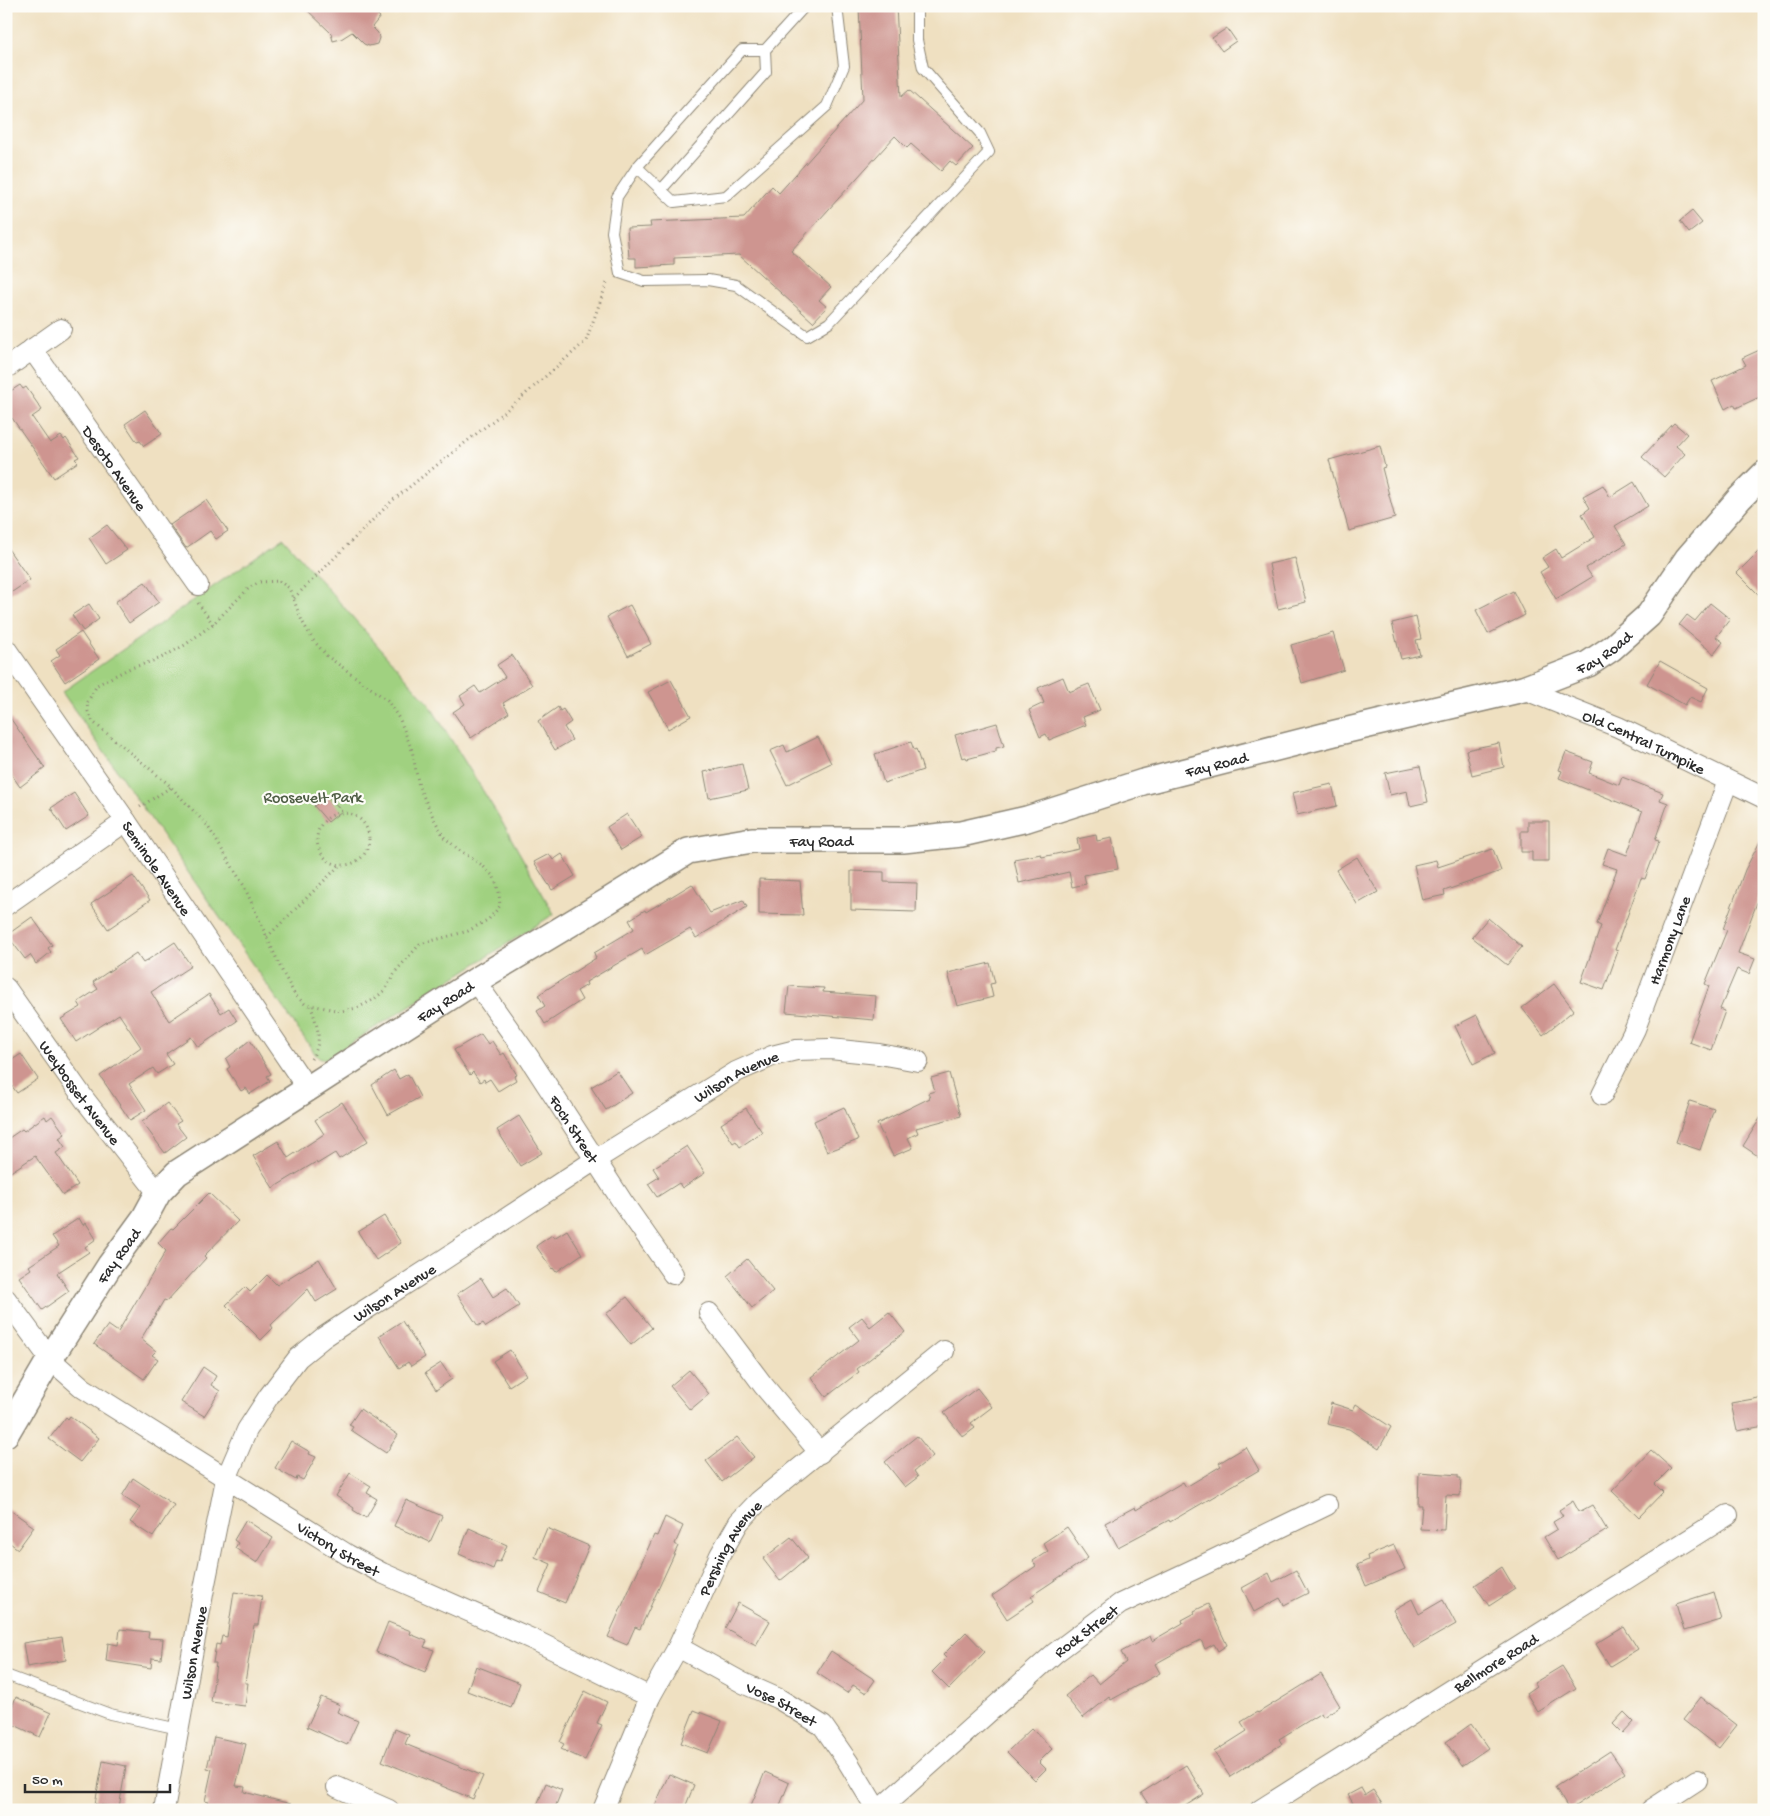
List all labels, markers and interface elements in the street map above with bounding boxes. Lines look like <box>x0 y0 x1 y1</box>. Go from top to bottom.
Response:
street label: Desoto Avenue <box>76 423 149 516</box>
street label: Fay Road <box>1573 627 1639 681</box>
street label: Old Central Turnpike <box>1579 708 1708 781</box>
street label: Fay Road <box>1183 749 1252 784</box>
park label: Roosevelt Park <box>264 790 364 809</box>
street label: Seminole Avenue <box>116 819 194 921</box>
street label: Fay Road <box>788 834 855 853</box>
street label: Harmony Lane <box>1646 893 1697 988</box>
street label: Fay Road <box>414 977 480 1029</box>
street label: Weybosset Avenue <box>33 1038 123 1151</box>
street label: Wilson Avenue <box>691 1049 782 1109</box>
street label: Foch Street <box>542 1092 602 1169</box>
street label: Fay Road <box>94 1224 148 1289</box>
street label: Wilson Avenue <box>351 1261 441 1328</box>
street label: Pershing Avenue <box>696 1497 768 1601</box>
street label: Victory Street <box>291 1519 383 1583</box>
street label: Rock Street <box>1052 1602 1125 1663</box>
street label: Wilson Avenue <box>178 1604 214 1701</box>
street label: Bellmore Road <box>1451 1630 1544 1699</box>
street label: Vose Street <box>741 1679 820 1733</box>
scale bar <box>25 1761 170 1793</box>
text: 50 m <box>32 1772 63 1790</box>

